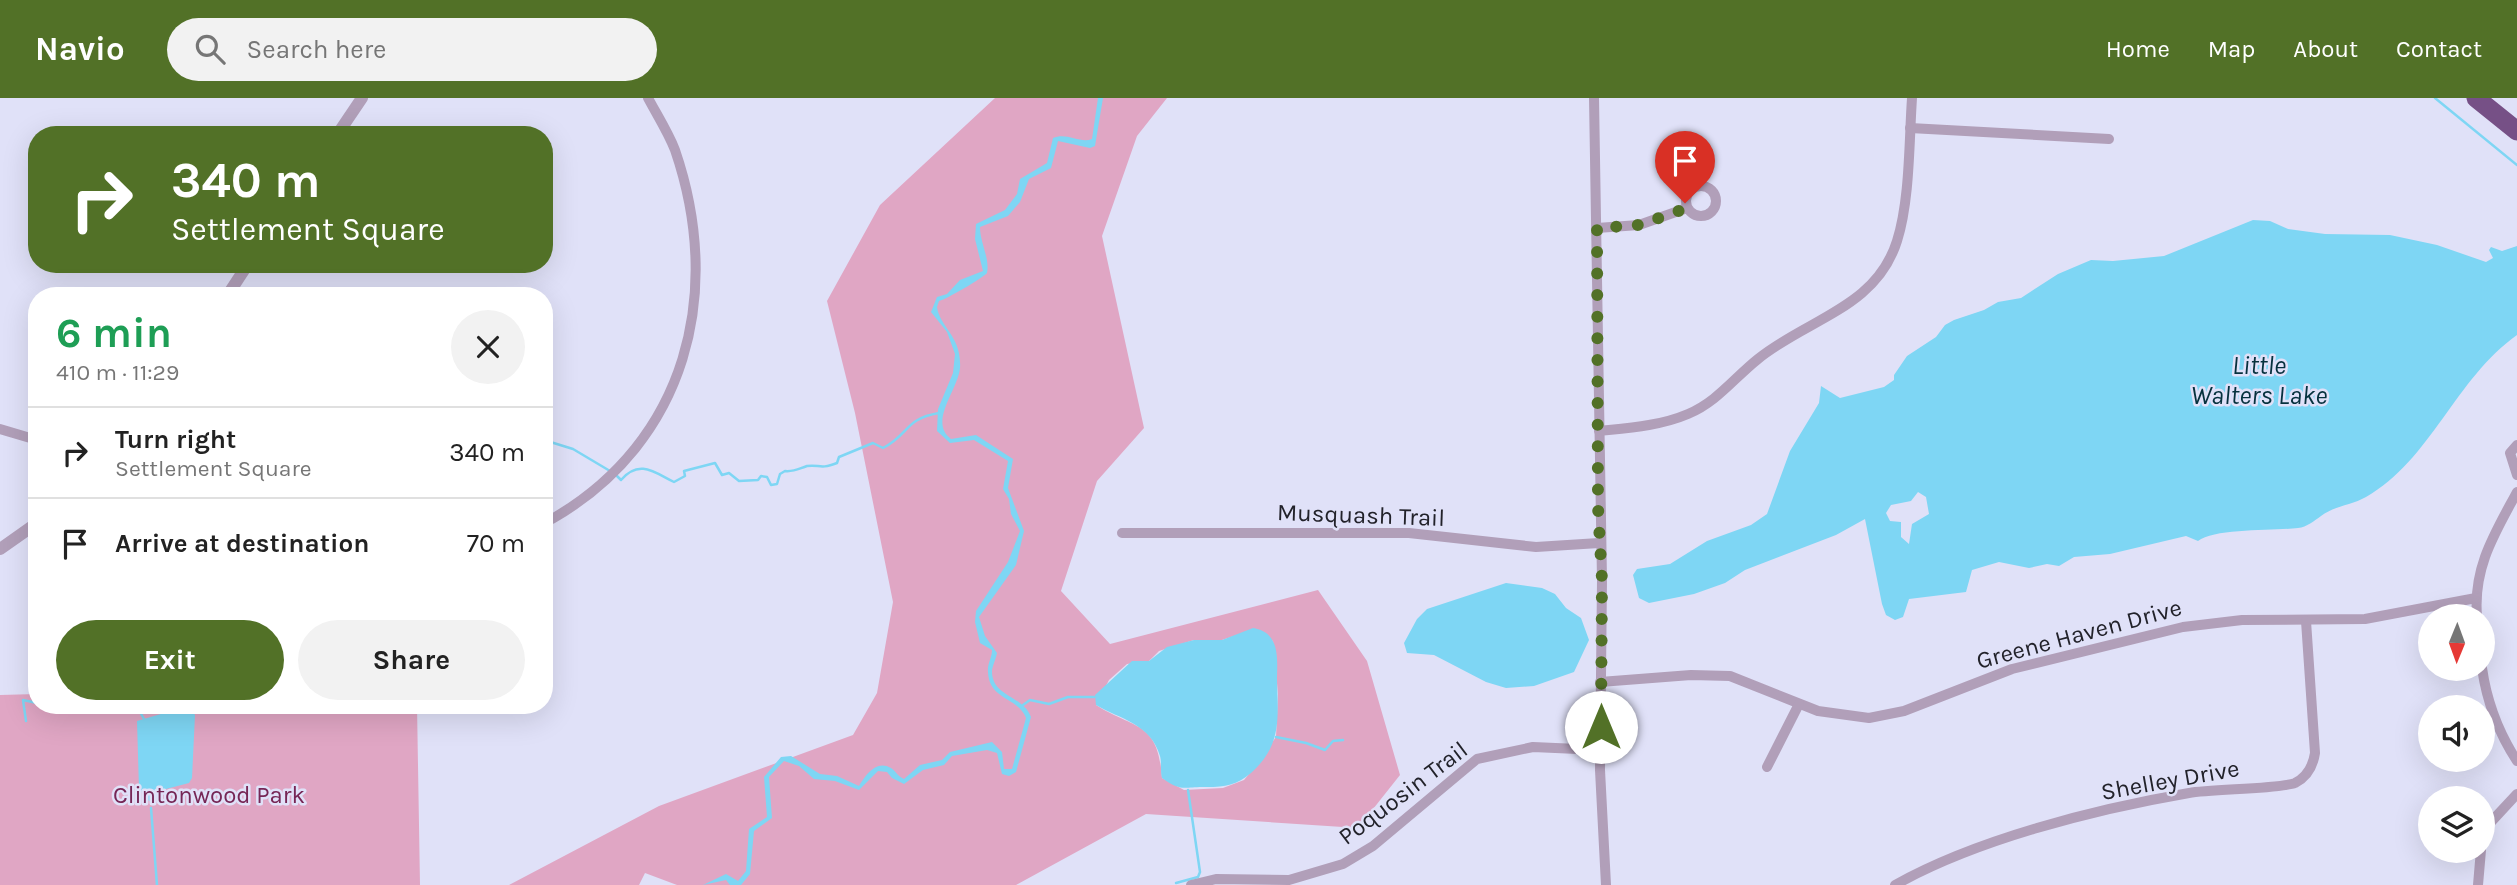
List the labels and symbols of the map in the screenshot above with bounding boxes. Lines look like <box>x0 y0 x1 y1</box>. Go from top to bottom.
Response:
pin <box>1655 131 1715 203</box>
water label: Little Walters Lake <box>2191 350 2327 411</box>
street label: Musquash Trail <box>1277 498 1445 532</box>
street label: Greene Haven Drive <box>1973 593 2185 675</box>
north arrow <box>2418 604 2496 681</box>
position arrow <box>1564 690 1638 764</box>
street label: Poquosin Trail <box>1333 735 1473 851</box>
street label: Shelley Drive <box>2099 754 2241 806</box>
park label: Clintonwood Park <box>113 781 305 809</box>

